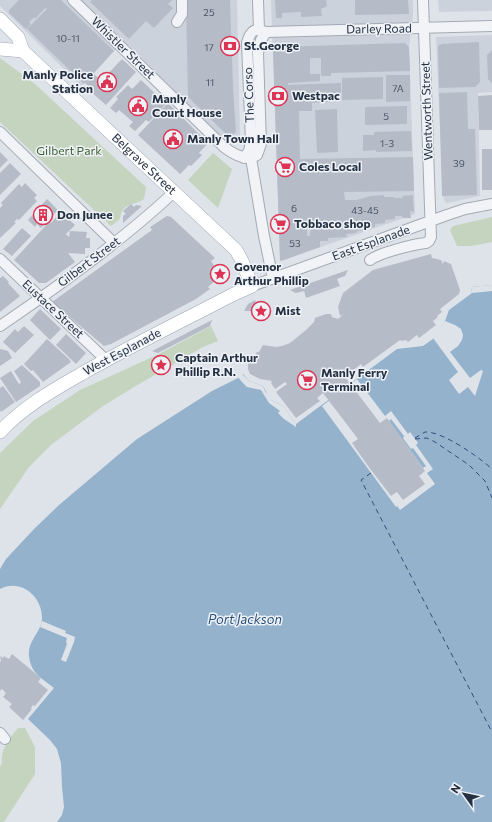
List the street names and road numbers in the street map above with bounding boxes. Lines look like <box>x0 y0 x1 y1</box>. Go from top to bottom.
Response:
street label: Whistler Street <box>89 13 158 81</box>
street label: Darley Road <box>346 20 412 36</box>
street label: Wentworth Street <box>417 61 435 161</box>
street label: The Corso <box>240 67 256 123</box>
street label: Belgrave Street <box>110 130 180 197</box>
street label: East Esplanade <box>330 222 411 263</box>
street label: Gilbert Street <box>55 233 122 289</box>
street label: Eustace Street <box>20 276 87 340</box>
street label: West Esplanade <box>80 325 163 377</box>

